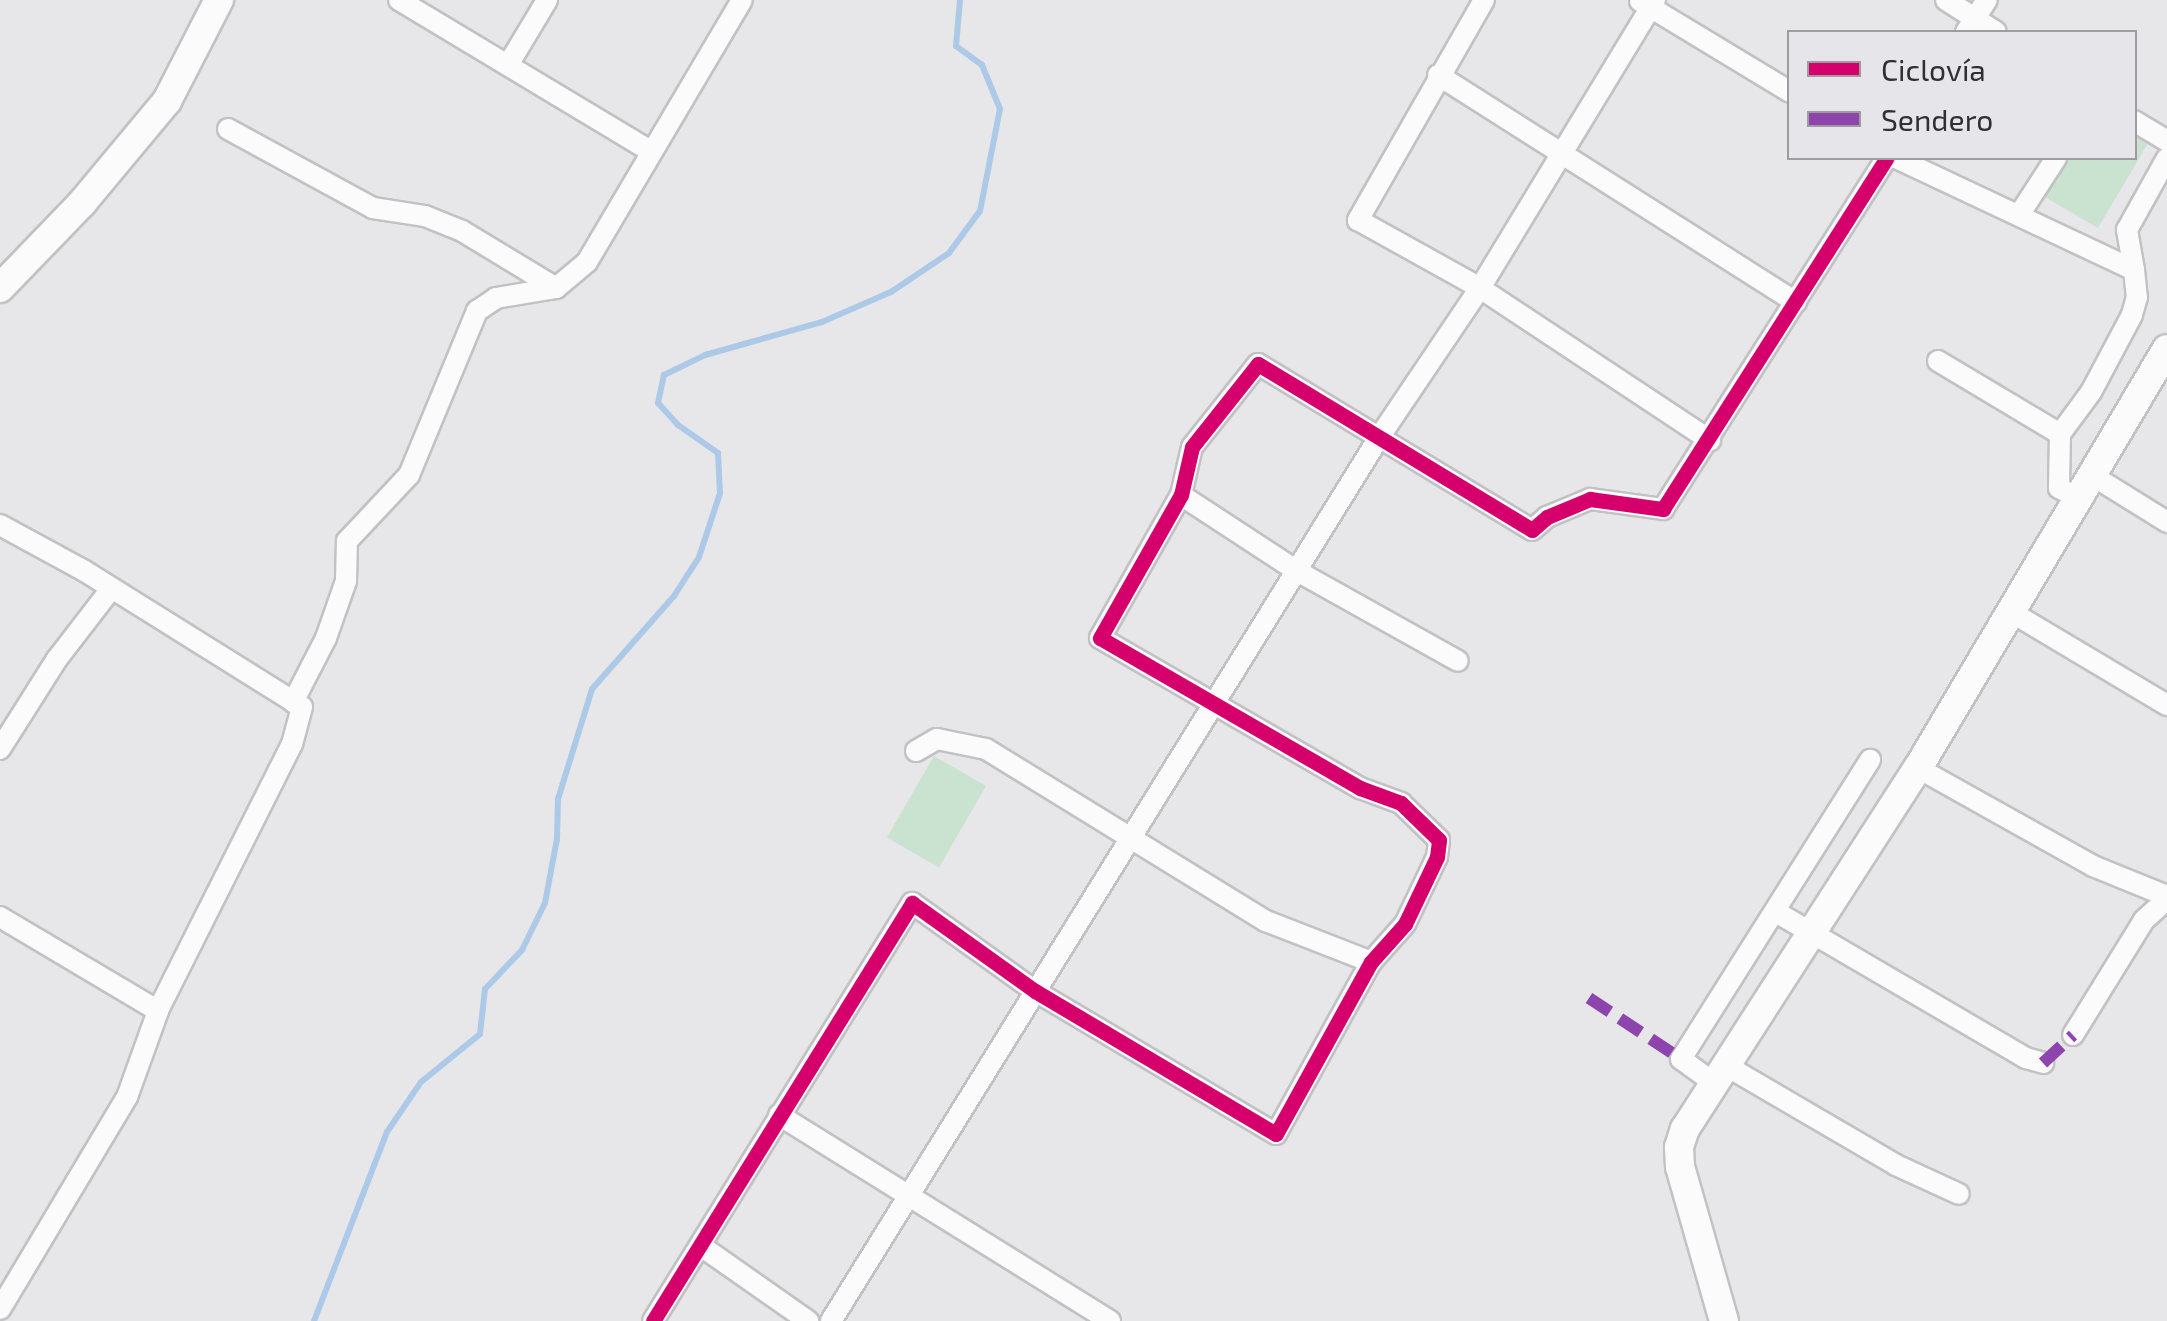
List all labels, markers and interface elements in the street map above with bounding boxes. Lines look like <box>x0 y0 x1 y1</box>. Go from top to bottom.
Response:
legend <box>1787 30 2137 160</box>
text: Ciclovía <box>1881 51 1986 87</box>
text: Sendero <box>1881 101 1993 137</box>

